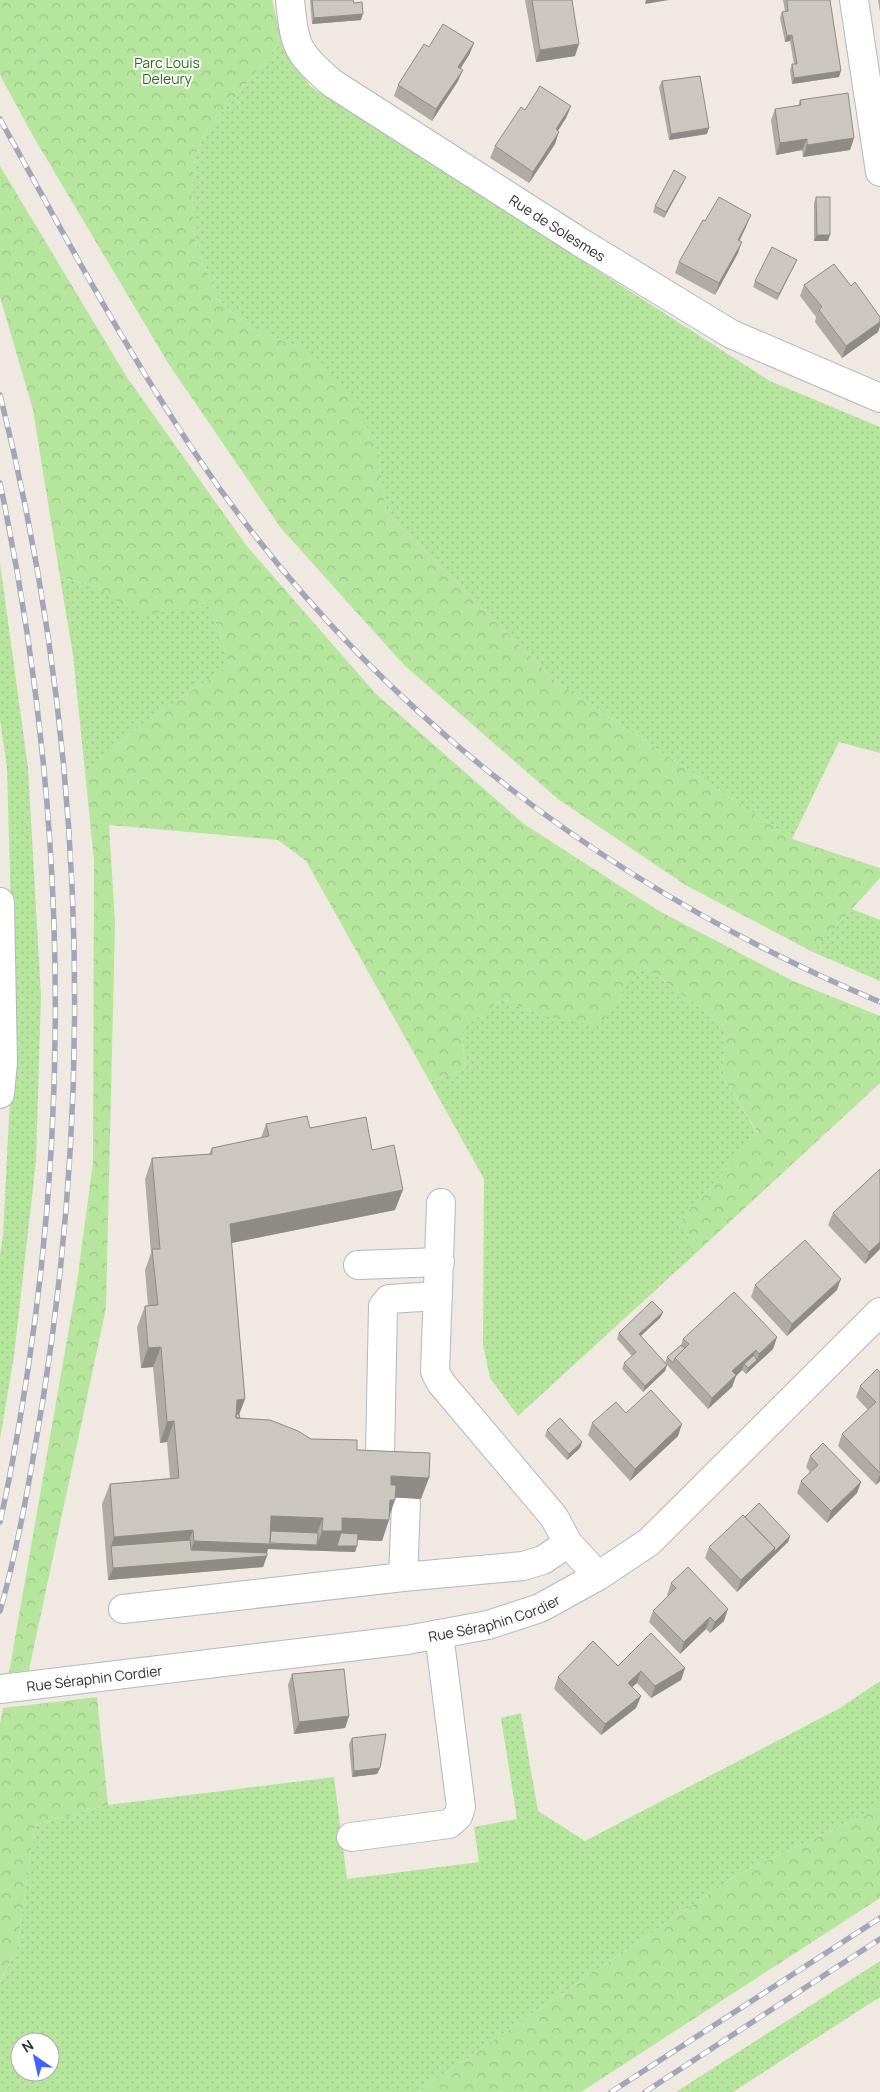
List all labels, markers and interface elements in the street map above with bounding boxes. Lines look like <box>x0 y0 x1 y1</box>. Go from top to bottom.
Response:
park label: Parc Louis Deleury <box>134 53 200 88</box>
street label: Rue de Solesmes <box>506 190 609 265</box>
street label: Rue Séraphin Cordier <box>427 1589 563 1645</box>
street label: Rue Séraphin Cordier <box>25 1660 163 1695</box>
north arrow <box>10 2032 60 2082</box>
text: N <box>18 2035 37 2056</box>

